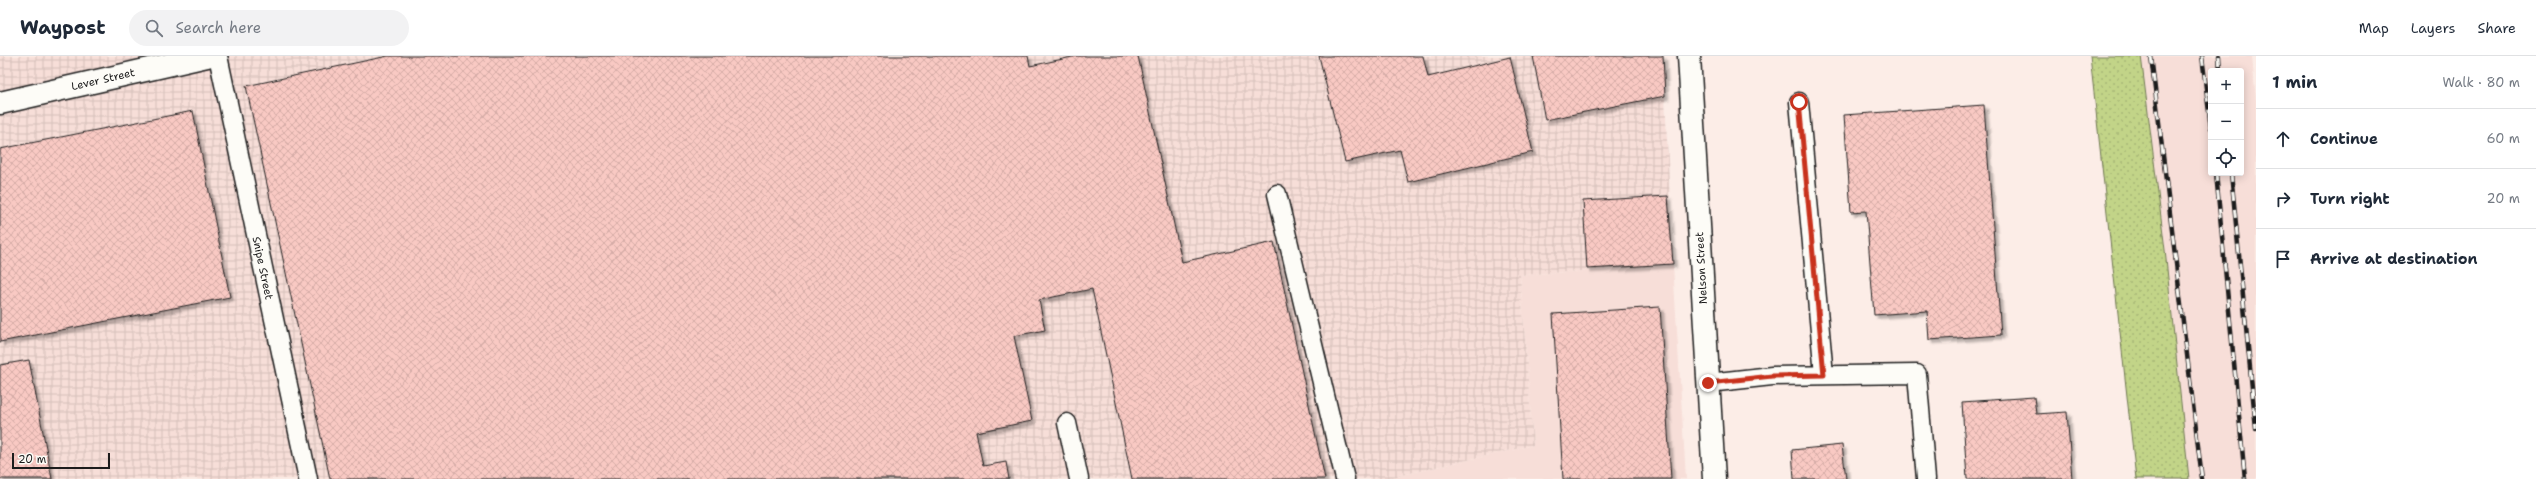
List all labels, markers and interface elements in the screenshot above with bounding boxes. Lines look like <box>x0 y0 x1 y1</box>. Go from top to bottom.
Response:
search box <box>129 10 409 46</box>
text: Waypost <box>20 15 105 40</box>
icon: search <box>143 17 165 39</box>
text: Search here <box>175 18 261 38</box>
text: Map <box>2359 19 2389 37</box>
text: Layers <box>2411 19 2455 37</box>
text: Share <box>2477 19 2516 37</box>
street label: Lever Street <box>70 65 137 94</box>
map controls <box>2208 68 2244 176</box>
button: + <box>2208 68 2244 104</box>
text: 1 min <box>2272 71 2317 93</box>
text: Walk · 80 m <box>2442 74 2520 91</box>
route start <box>1790 93 1808 111</box>
button: − <box>2208 104 2244 140</box>
icon: ahead <box>2272 128 2294 150</box>
text: Continue <box>2310 129 2378 149</box>
text: 60 m <box>2487 130 2520 147</box>
button: locate <box>2208 140 2244 176</box>
icon: right <box>2272 188 2294 210</box>
text: Turn right <box>2310 189 2390 209</box>
text: 20 m <box>2487 190 2520 207</box>
street label: Nelson Street <box>1692 231 1711 305</box>
street label: Snipe Street <box>249 235 277 301</box>
icon: arrive <box>2272 248 2294 270</box>
text: Arrive at destination <box>2310 249 2478 269</box>
route end <box>1699 374 1717 392</box>
scale bar <box>12 451 110 470</box>
text: 20 m <box>18 452 46 467</box>

